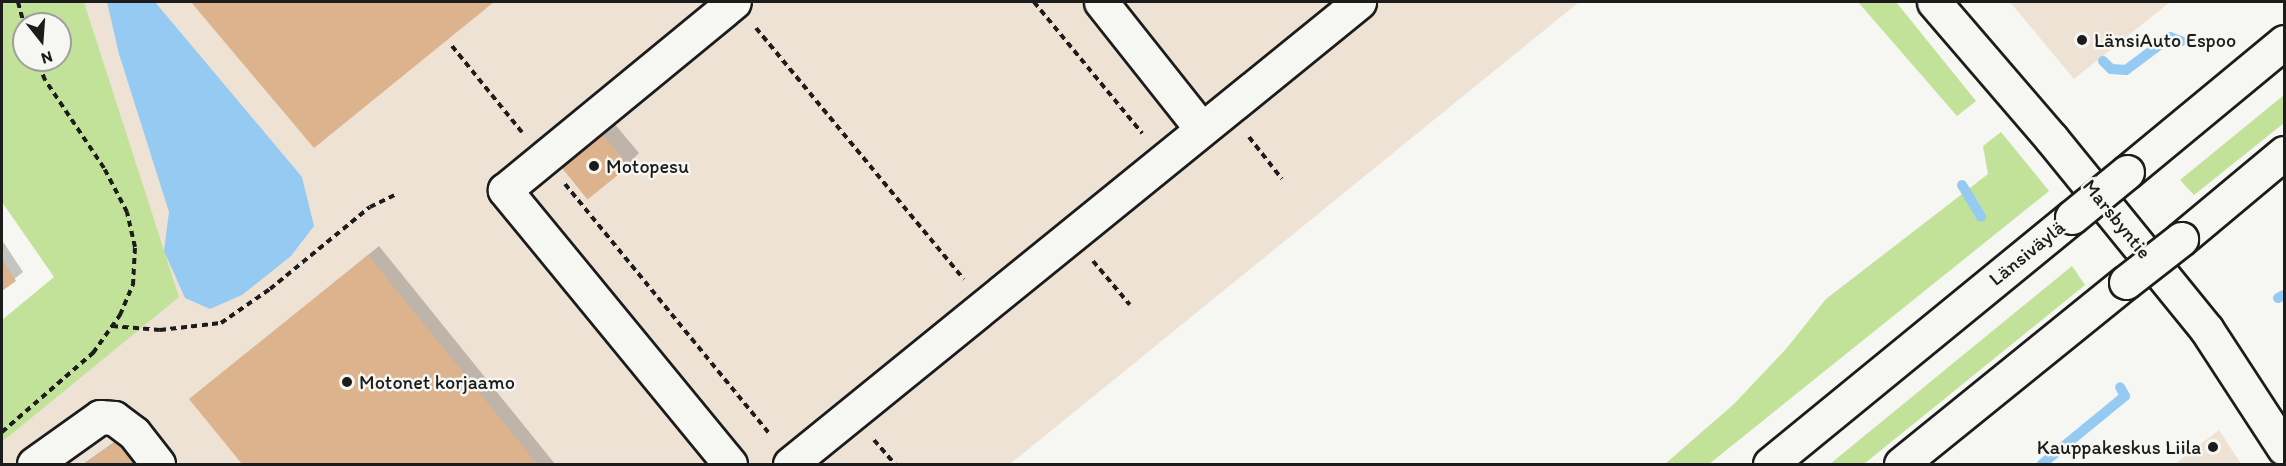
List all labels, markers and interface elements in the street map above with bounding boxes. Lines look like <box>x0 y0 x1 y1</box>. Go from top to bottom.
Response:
north arrow <box>12 12 72 72</box>
place label: LänsiAuto Espoo <box>2094 28 2236 52</box>
marker: LänsiAuto Espoo <box>2075 33 2089 47</box>
text: N <box>39 47 55 68</box>
place label: Motopesu <box>606 154 689 178</box>
marker: Motopesu <box>587 159 601 173</box>
street label: Marsbyntie <box>2078 174 2156 264</box>
street label: Länsiväylä <box>1984 215 2070 291</box>
place label: Motonet korjaamo <box>359 370 515 394</box>
marker: Motonet korjaamo <box>340 375 354 389</box>
place label: Kauppakeskus Liila <box>2036 435 2201 459</box>
marker: Kauppakeskus Liila <box>2206 440 2220 454</box>

